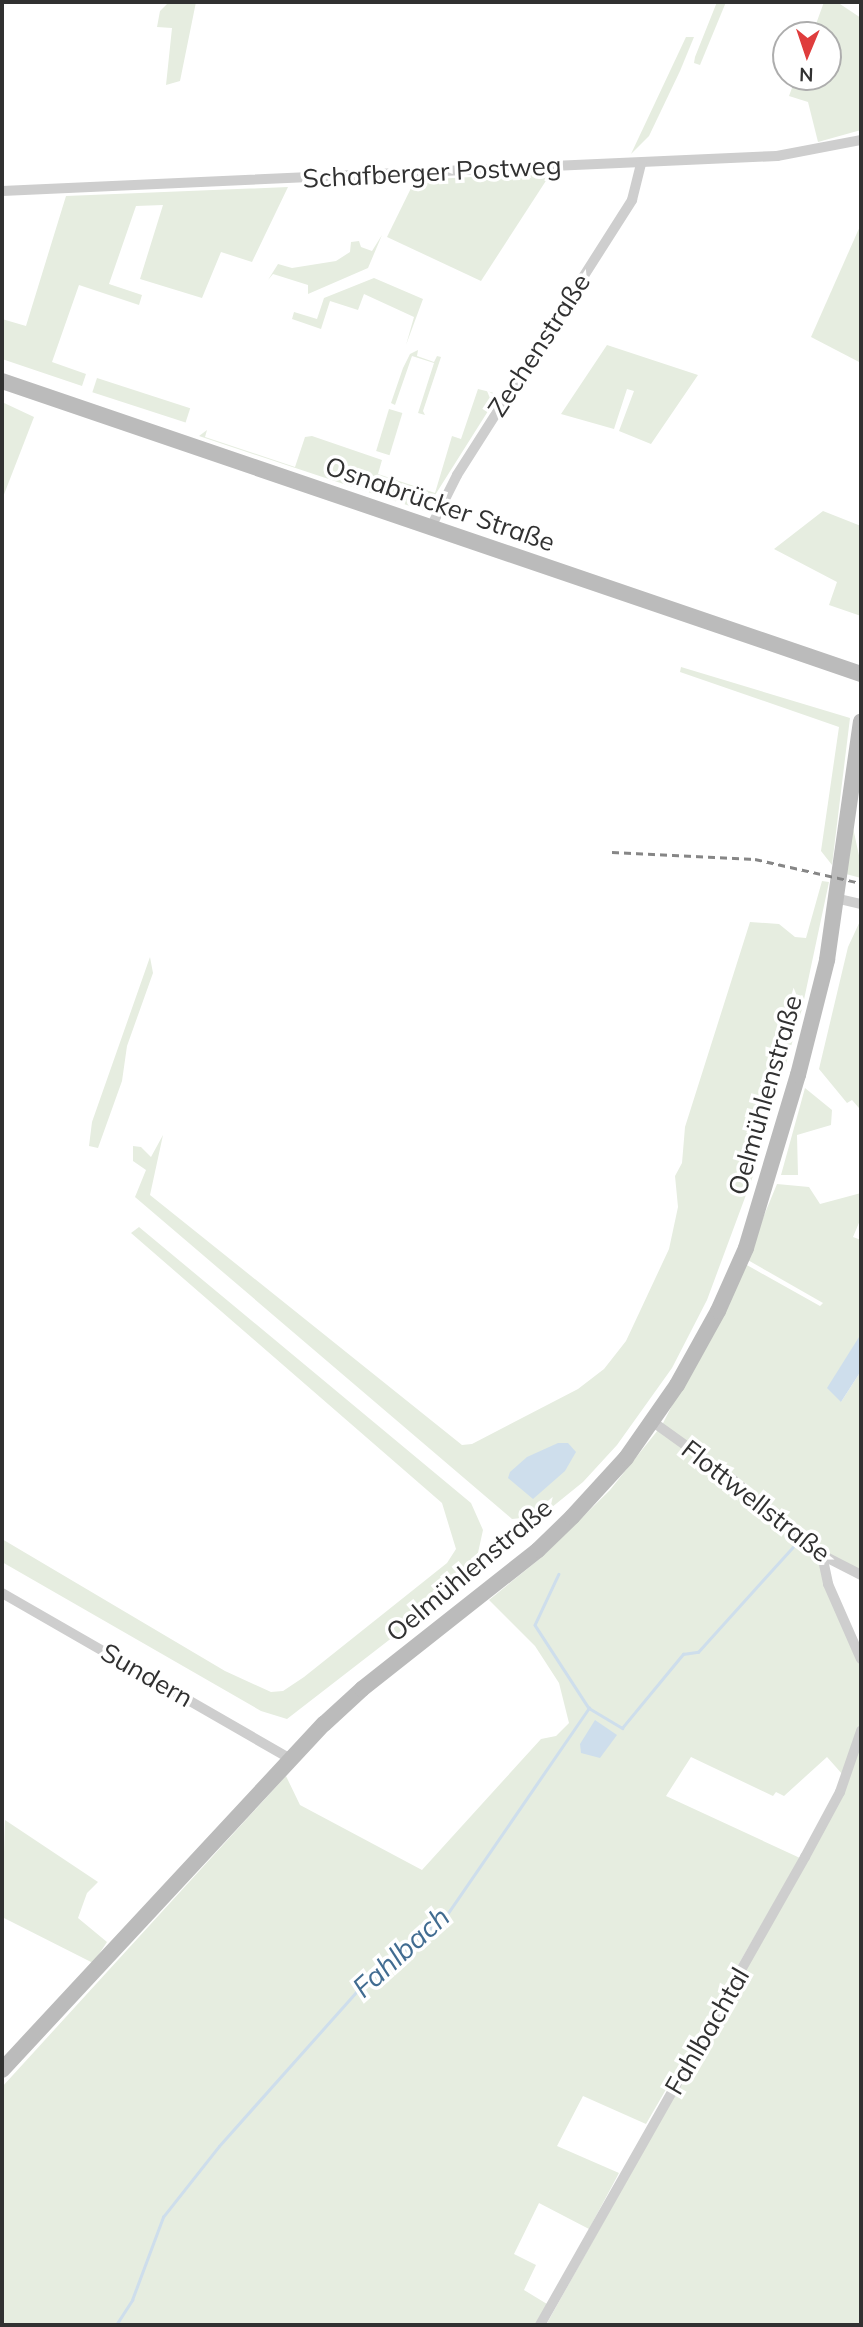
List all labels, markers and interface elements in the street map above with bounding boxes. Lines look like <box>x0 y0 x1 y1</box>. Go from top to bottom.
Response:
north arrow <box>772 21 842 91</box>
text: N <box>799 63 814 87</box>
street label: Schafberger Postweg <box>302 150 562 194</box>
street label: Zechenstraße <box>481 268 597 422</box>
street label: Osnabrücker Straße <box>321 450 559 558</box>
street label: Oelmühlenstraße <box>722 991 808 1199</box>
street label: Flottwellstraße <box>676 1433 836 1569</box>
street label: Oelmühlenstraße <box>380 1492 558 1648</box>
street label: Sundern <box>96 1636 198 1714</box>
water label: Fahlbach <box>346 1900 456 2004</box>
street label: Fahlbachtal <box>658 1962 756 2100</box>

